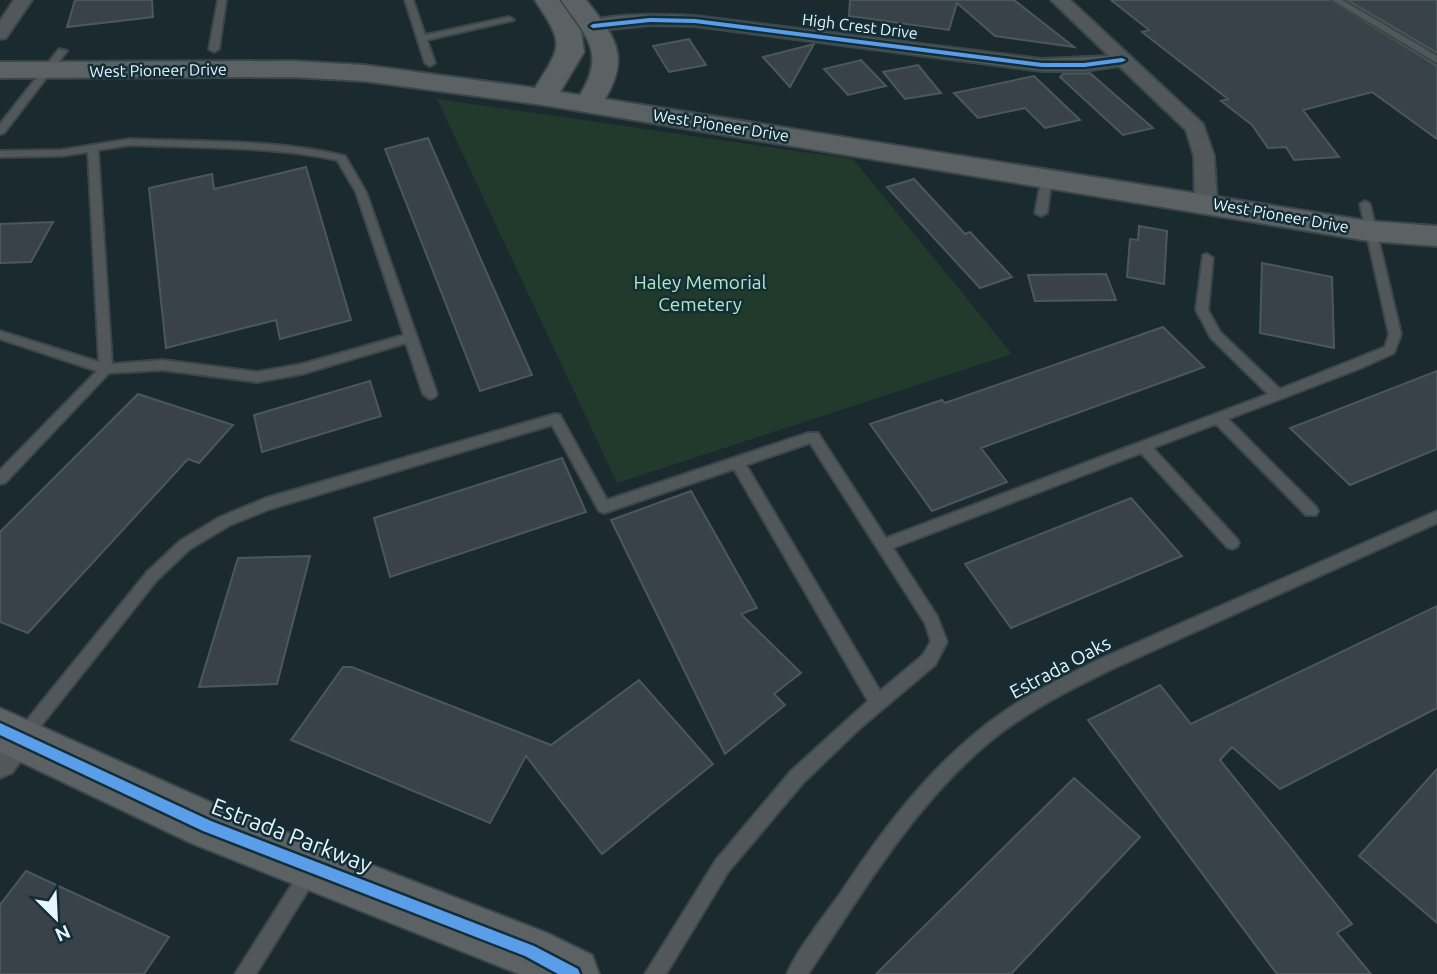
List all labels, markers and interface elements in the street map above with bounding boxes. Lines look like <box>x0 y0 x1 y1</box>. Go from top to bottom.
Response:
street label: High Crest Drive <box>801 10 919 42</box>
street label: West Pioneer Drive <box>89 60 227 80</box>
street label: West Pioneer Drive <box>652 105 790 145</box>
street label: West Pioneer Drive <box>1212 194 1350 236</box>
park label: Haley Memorial Cemetery <box>633 271 767 315</box>
street label: Estrada Oaks <box>1006 631 1114 703</box>
street label: Estrada Parkway <box>208 793 376 877</box>
north arrow <box>21 883 91 953</box>
text: N <box>52 921 74 946</box>

